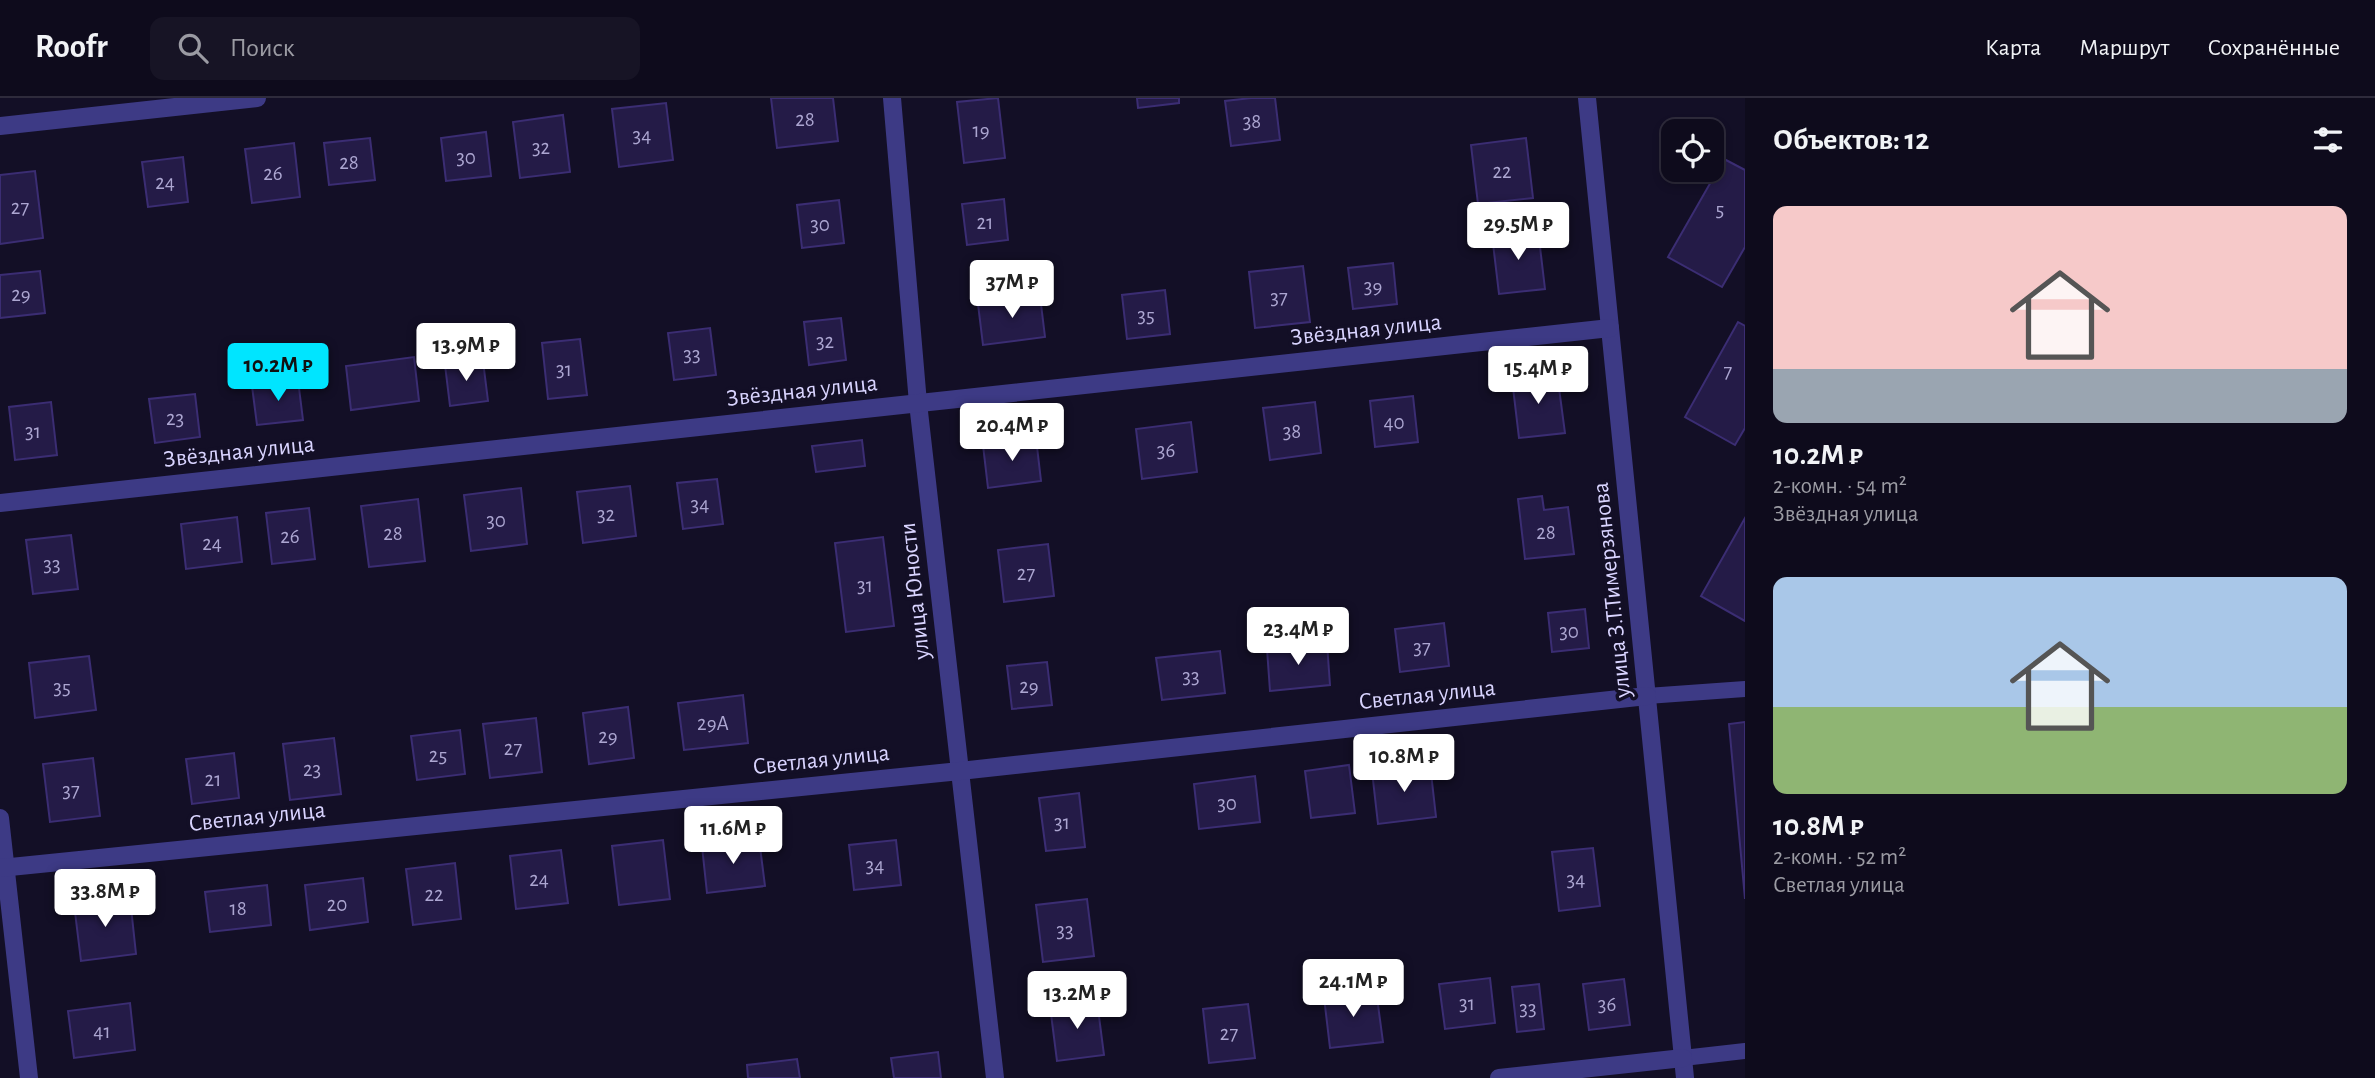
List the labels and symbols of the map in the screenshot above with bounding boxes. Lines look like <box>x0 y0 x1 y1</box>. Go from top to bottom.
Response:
house number: 28 <box>795 109 815 130</box>
house number: 38 <box>1243 111 1261 132</box>
house number: 19 <box>972 120 990 141</box>
house number: 34 <box>633 125 651 146</box>
house number: 32 <box>532 137 550 158</box>
house number: 30 <box>456 147 476 168</box>
house number: 28 <box>339 152 359 173</box>
house number: 22 <box>1492 161 1512 182</box>
house number: 26 <box>263 163 283 184</box>
house number: 24 <box>155 172 175 193</box>
house number: 27 <box>11 197 29 218</box>
house number: 5 <box>1716 199 1724 220</box>
pin: 29.5M ₽ <box>1453 202 1583 262</box>
house number: 21 <box>977 212 993 233</box>
house number: 30 <box>810 214 830 235</box>
pin: 37M ₽ <box>963 260 1061 320</box>
house number: 39 <box>1364 276 1382 297</box>
house number: 29 <box>11 284 31 305</box>
house number: 37 <box>1270 287 1288 308</box>
house number: 35 <box>1137 305 1155 326</box>
street label: Звёздная улица <box>1289 310 1443 350</box>
pin: 13.9M ₽ <box>401 324 531 383</box>
house number: 32 <box>816 331 834 352</box>
pin: 10.2M ₽ <box>213 344 343 403</box>
house number: 33 <box>683 344 701 365</box>
pin: 15.4M ₽ <box>1473 346 1603 406</box>
house number: 31 <box>556 359 572 380</box>
house number: 7 <box>1724 361 1733 382</box>
street label: Звёздная улица <box>725 371 879 411</box>
pin: 20.4M ₽ <box>947 404 1077 463</box>
house number: 23 <box>166 408 184 429</box>
house number: 40 <box>1383 412 1405 433</box>
house number: 31 <box>25 421 41 442</box>
house number: 38 <box>1283 421 1301 442</box>
street label: Звёздная улица <box>162 432 316 472</box>
house number: 36 <box>1157 440 1175 461</box>
street label: улица З.Т.Тимерзянова <box>1589 481 1635 700</box>
house number: 34 <box>691 494 709 515</box>
house number: 32 <box>597 504 615 525</box>
house number: 30 <box>486 510 506 531</box>
street label: улица Юности <box>896 521 934 662</box>
house number: 28 <box>1536 522 1556 543</box>
house number: 28 <box>383 523 403 544</box>
house number: 26 <box>280 526 300 547</box>
house number: 24 <box>202 533 222 554</box>
house number: 33 <box>43 554 61 575</box>
house number: 27 <box>1017 563 1035 584</box>
house number: 31 <box>857 575 873 596</box>
pin: 23.4M ₽ <box>1233 608 1363 667</box>
house number: 30 <box>1559 621 1579 642</box>
house number: 37 <box>1413 637 1431 658</box>
house number: 33 <box>1182 666 1200 687</box>
house number: 29 <box>1019 676 1039 697</box>
street label: Светлая улица <box>1357 676 1497 714</box>
house number: 35 <box>53 677 71 698</box>
house number: 29А <box>697 713 729 734</box>
house number: 29 <box>598 726 618 747</box>
pin: 10.8M ₽ <box>1339 734 1469 794</box>
house number: 27 <box>504 738 522 759</box>
street label: Светлая улица <box>751 741 891 779</box>
house number: 25 <box>429 745 447 766</box>
house number: 23 <box>303 759 321 780</box>
house number: 21 <box>205 769 221 790</box>
house number: 37 <box>62 780 80 801</box>
house number: 30 <box>1217 793 1237 814</box>
street label: Светлая улица <box>187 798 327 836</box>
pin: 11.6M ₽ <box>668 806 798 866</box>
house number: 31 <box>1054 812 1070 833</box>
house number: 34 <box>866 855 884 876</box>
house number: 24 <box>529 869 549 890</box>
house number: 34 <box>1567 869 1585 890</box>
pin: 33.8M ₽ <box>40 870 170 929</box>
house number: 22 <box>424 884 444 905</box>
house number: 20 <box>327 894 347 915</box>
house number: 18 <box>229 898 247 919</box>
house number: 33 <box>1056 920 1074 941</box>
pin: 24.1M ₽ <box>1288 960 1418 1019</box>
pin: 13.2M ₽ <box>1012 972 1142 1031</box>
house number: 31 <box>1459 993 1475 1014</box>
house number: 36 <box>1598 994 1616 1015</box>
house number: 33 <box>1519 998 1537 1019</box>
house number: 41 <box>93 1021 111 1042</box>
house number: 27 <box>1220 1023 1238 1044</box>

